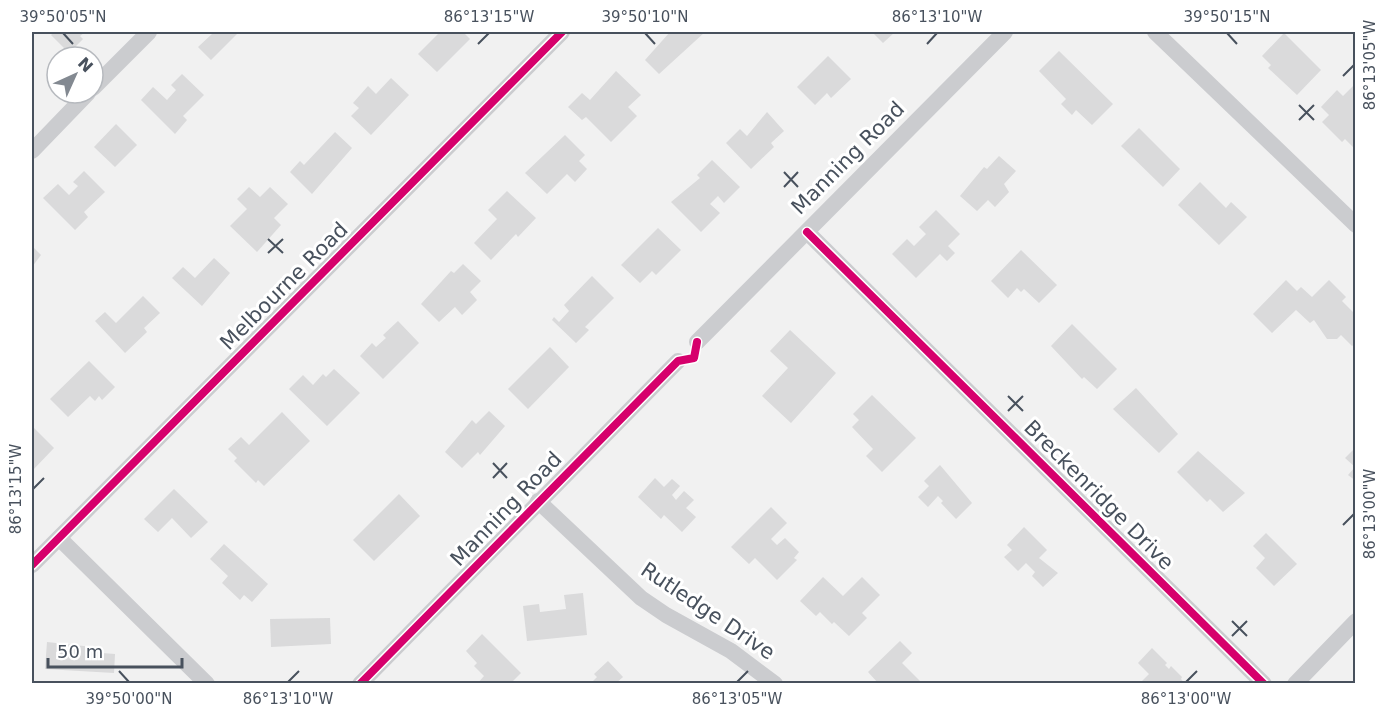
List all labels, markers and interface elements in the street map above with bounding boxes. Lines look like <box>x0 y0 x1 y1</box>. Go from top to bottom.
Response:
text: 39°50'05"N <box>19 8 107 26</box>
text: 86°13'15"W <box>444 8 534 26</box>
text: 39°50'10"N <box>601 8 689 26</box>
text: 86°13'10"W <box>892 8 982 26</box>
text: 39°50'15"N <box>1183 8 1271 26</box>
text: 86°13'05"W <box>1361 20 1379 110</box>
north arrow <box>45 45 105 105</box>
text: N <box>74 53 97 76</box>
street label: Manning Road <box>787 97 909 219</box>
street label: Melbourne Road <box>215 217 353 355</box>
street label: Breckenridge Drive <box>1019 415 1179 575</box>
text: 86°13'15"W <box>7 444 25 534</box>
street label: Manning Road <box>445 447 567 571</box>
text: 86°13'00"W <box>1361 469 1379 559</box>
street label: Rutledge Drive <box>637 557 779 665</box>
scale bar <box>48 631 182 669</box>
text: 50 m <box>57 641 103 662</box>
text: 39°50'00"N <box>85 690 173 708</box>
text: 86°13'10"W <box>243 690 333 708</box>
text: 86°13'05"W <box>692 690 782 708</box>
text: 86°13'00"W <box>1141 690 1231 708</box>

